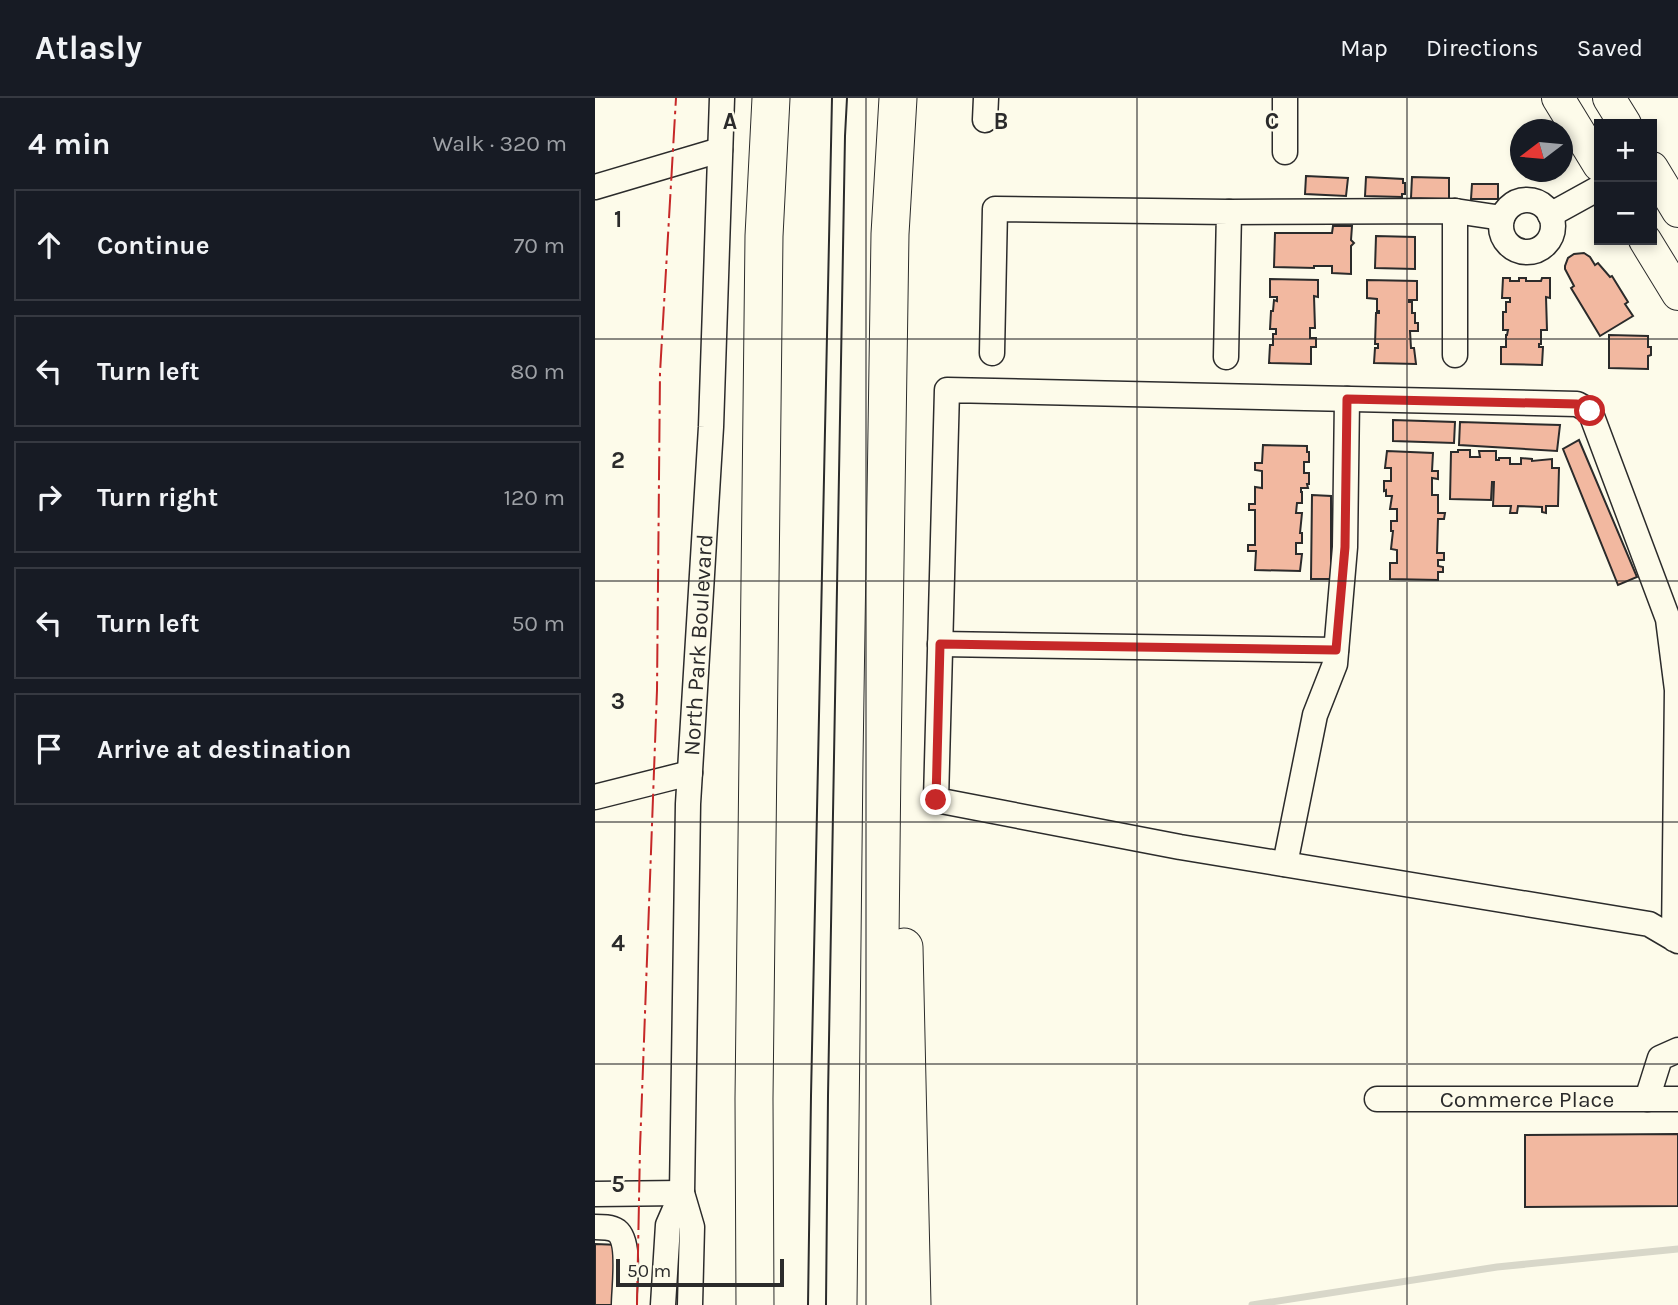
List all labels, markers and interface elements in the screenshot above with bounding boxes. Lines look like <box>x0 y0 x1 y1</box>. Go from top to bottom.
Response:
text: Atlasly <box>35 29 142 67</box>
text: Map <box>1340 34 1388 62</box>
text: Directions <box>1426 34 1539 62</box>
text: Saved <box>1577 34 1643 62</box>
text: A <box>723 108 737 135</box>
text: B <box>994 108 1008 135</box>
text: C <box>1265 108 1279 135</box>
north arrow <box>1510 119 1573 182</box>
map controls <box>1594 119 1657 245</box>
button: + <box>1594 119 1657 182</box>
text: 4 min <box>28 126 110 162</box>
text: Walk · 320 m <box>433 130 567 157</box>
button: − <box>1594 182 1657 245</box>
text: 1 <box>614 206 622 233</box>
icon: ahead <box>30 226 68 264</box>
text: Continue <box>97 230 209 261</box>
text: 70 m <box>514 232 565 259</box>
icon: left <box>30 352 68 390</box>
text: Turn left <box>97 356 199 387</box>
text: 80 m <box>510 358 565 385</box>
route start <box>1574 395 1605 426</box>
text: 2 <box>611 447 625 474</box>
icon: right <box>30 478 68 516</box>
text: Turn right <box>97 482 218 513</box>
text: 120 m <box>503 484 565 511</box>
street label: North Park Boulevard <box>677 533 718 756</box>
icon: left <box>30 604 68 642</box>
text: Turn left <box>97 608 199 639</box>
text: 50 m <box>511 610 565 637</box>
text: 3 <box>611 688 625 715</box>
icon: arrive <box>30 730 68 768</box>
text: Arrive at destination <box>97 734 351 765</box>
route end <box>920 784 951 815</box>
text: 4 <box>611 930 625 957</box>
street label: Commerce Place <box>1440 1086 1614 1113</box>
text: 5 <box>611 1171 625 1198</box>
scale bar <box>616 1256 784 1288</box>
text: 50 m <box>627 1260 671 1282</box>

